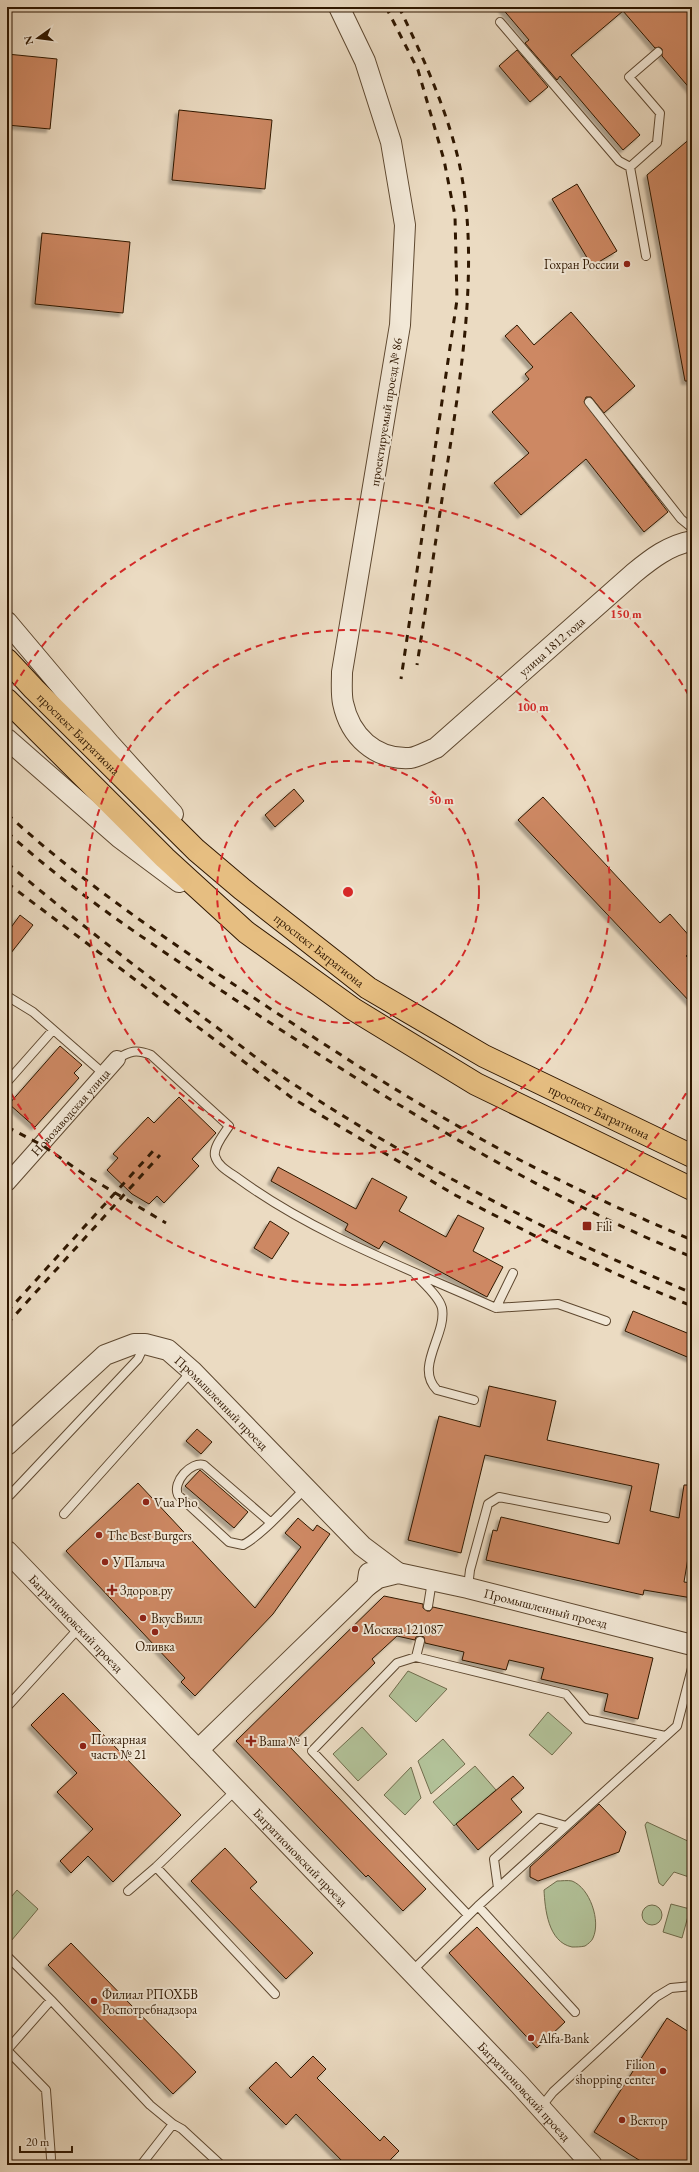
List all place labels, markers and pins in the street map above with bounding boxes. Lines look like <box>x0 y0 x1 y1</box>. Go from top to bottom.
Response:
place label: Гохран России <box>544 256 619 273</box>
marker: Гохран России <box>622 259 632 269</box>
centre of rings <box>341 885 355 899</box>
place label: Fili <box>596 1218 612 1235</box>
marker: Fili <box>581 1220 593 1232</box>
place label: Vua Pho <box>154 1494 198 1511</box>
marker: Vua Pho <box>141 1497 151 1507</box>
place label: The Best Burgers <box>107 1527 192 1544</box>
marker: The Best Burgers <box>94 1530 104 1540</box>
place label: У Палыча <box>112 1554 166 1571</box>
marker: У Палыча <box>100 1557 110 1567</box>
place label: Здоров.ру <box>120 1582 173 1599</box>
marker: Здоров.ру <box>107 1585 117 1595</box>
place label: ВкусВилл <box>151 1610 203 1627</box>
marker: ВкусВилл <box>138 1613 148 1623</box>
place label: Москва 121087 <box>363 1621 444 1638</box>
marker: Москва 121087 <box>350 1624 360 1634</box>
marker: Оливка <box>150 1627 160 1637</box>
place label: Оливка <box>135 1638 176 1655</box>
place label: Пожарная часть № 21 <box>91 1731 147 1763</box>
place label: Ваша № 1 <box>259 1733 309 1750</box>
marker: Ваша № 1 <box>246 1736 256 1746</box>
marker: Пожарная часть № 21 <box>78 1741 88 1751</box>
place label: Филиал РПОХБВ Роспотребнадзора <box>102 1986 198 2018</box>
marker: Филиал РПОХБВ Роспотребнадзора <box>89 1996 99 2006</box>
place label: Alfa-Bank <box>538 2030 590 2047</box>
marker: Alfa-Bank <box>526 2033 536 2043</box>
place label: Filion shopping center <box>575 2056 656 2088</box>
marker: Filion shopping center <box>658 2066 668 2076</box>
place label: Вектор <box>630 2112 668 2129</box>
marker: Вектор <box>617 2115 627 2125</box>

